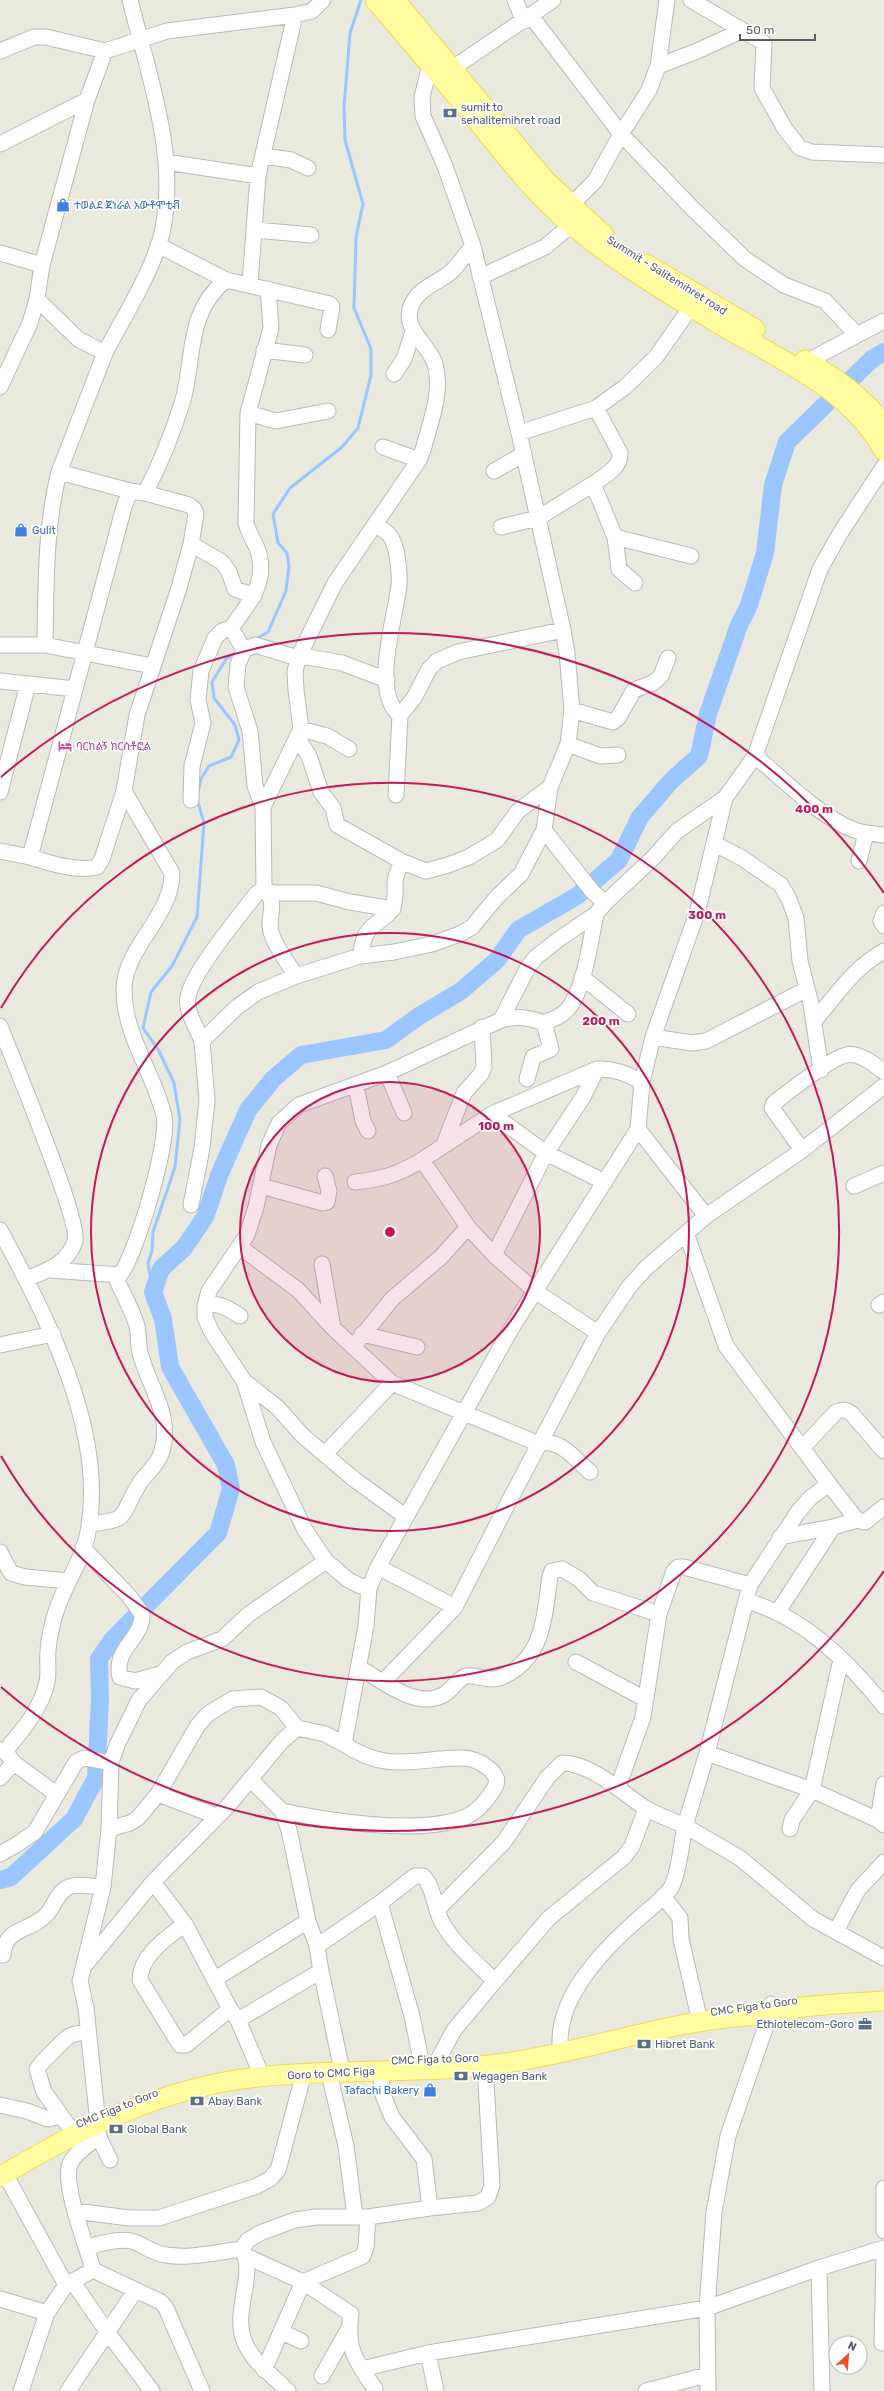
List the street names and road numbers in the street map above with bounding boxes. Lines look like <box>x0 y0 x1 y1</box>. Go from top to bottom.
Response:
street label: Summit - Salitemihret road <box>604 233 729 318</box>
street label: CMC Figa to Goro <box>710 1994 798 2019</box>
street label: CMC Figa to Goro <box>391 2051 479 2068</box>
street label: Goro to CMC Figa <box>287 2065 375 2082</box>
street label: CMC Figa to Goro <box>74 2086 160 2131</box>

